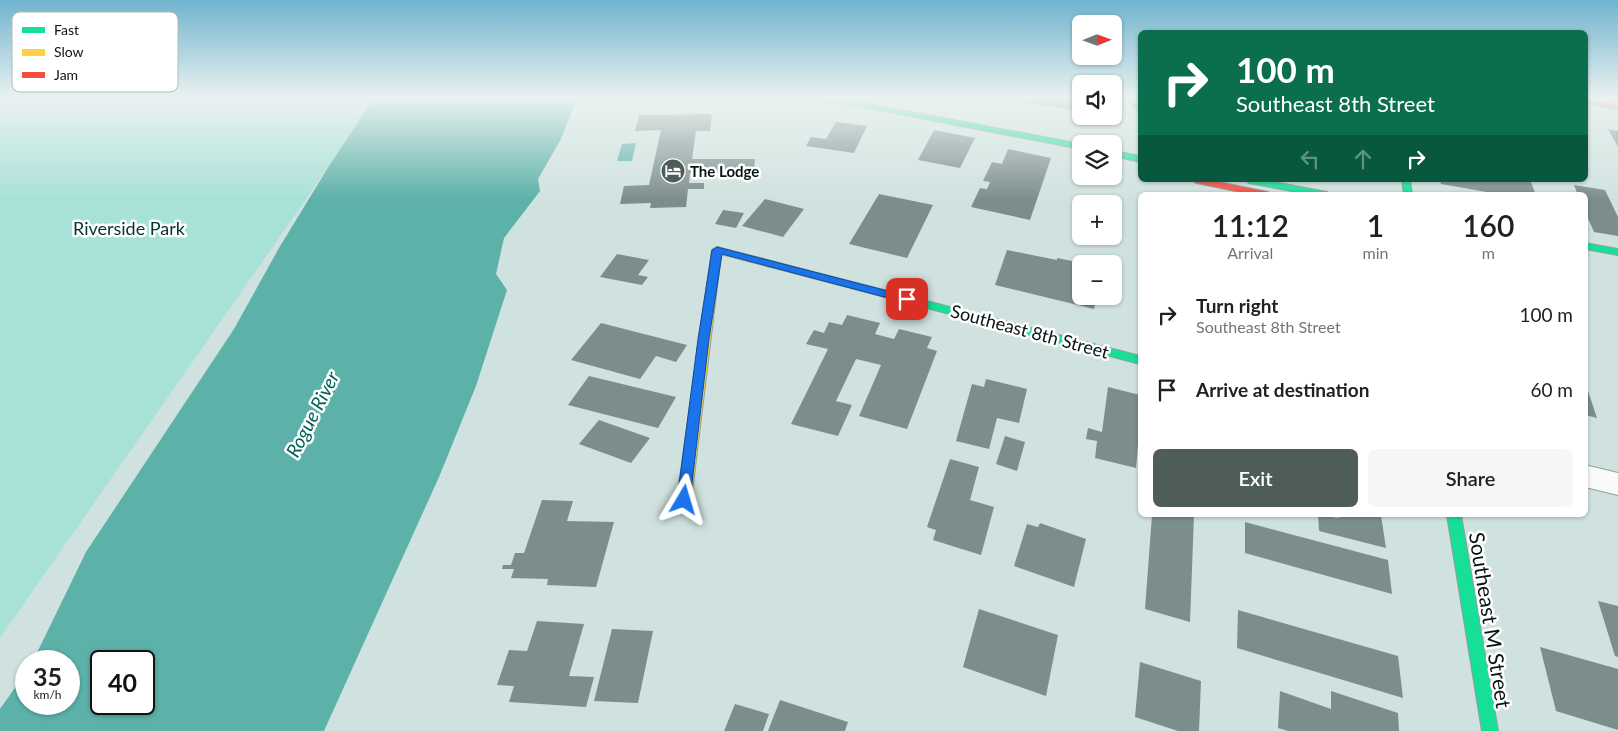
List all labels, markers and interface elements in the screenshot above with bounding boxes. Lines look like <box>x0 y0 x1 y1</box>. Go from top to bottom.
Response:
legend <box>12 12 178 92</box>
north arrow <box>1072 15 1122 65</box>
map controls <box>1072 15 1122 305</box>
text: Fast <box>54 21 79 38</box>
text: Slow <box>54 43 84 60</box>
text: 100 m <box>1236 48 1335 90</box>
icon: right <box>1153 50 1218 115</box>
text: Jam <box>54 66 78 83</box>
button: sound <box>1072 75 1122 125</box>
text: Southeast 8th Street <box>1236 90 1435 117</box>
button: layers <box>1072 135 1122 185</box>
icon: left <box>1296 145 1324 173</box>
icon: ahead <box>1349 145 1377 173</box>
icon: right <box>1402 145 1430 173</box>
hotel icon: The Lodge <box>660 158 686 184</box>
place label: The Lodge <box>690 162 759 180</box>
button: + <box>1072 195 1122 245</box>
text: 11:12 <box>1212 207 1289 243</box>
text: 1 <box>1367 207 1384 243</box>
text: 160 <box>1462 207 1514 243</box>
park label: Riverside Park <box>73 217 186 239</box>
text: Arrival <box>1227 243 1273 262</box>
text: min <box>1363 243 1388 262</box>
text: m <box>1482 243 1495 262</box>
button: − <box>1072 255 1122 305</box>
pin <box>886 278 928 320</box>
icon: arrive <box>893 285 921 313</box>
text: Turn right <box>1196 294 1278 317</box>
street label: Southeast 8th Street <box>949 299 1112 363</box>
icon: right <box>1153 301 1181 329</box>
text: 100 m <box>1519 303 1573 326</box>
text: Southeast 8th Street <box>1196 317 1341 336</box>
water label: Rogue River <box>281 367 344 461</box>
icon: arrive <box>1153 376 1181 404</box>
text: Arrive at destination <box>1196 378 1369 401</box>
text: 60 m <box>1530 378 1573 401</box>
button: Exit <box>1153 449 1358 507</box>
button: Share <box>1368 449 1573 507</box>
position arrow <box>657 473 709 525</box>
street label: Southeast M Street <box>1465 530 1517 710</box>
speed limit sign: 40 <box>90 650 155 715</box>
text: 35 <box>33 661 62 691</box>
text: km/h <box>33 687 62 702</box>

